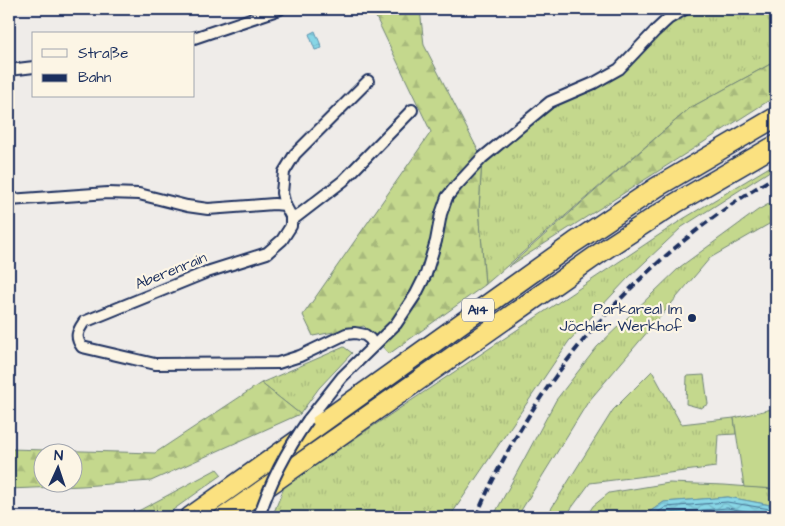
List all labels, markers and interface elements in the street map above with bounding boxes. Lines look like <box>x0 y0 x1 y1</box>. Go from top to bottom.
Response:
legend <box>32 32 195 98</box>
text: Straße <box>78 43 128 64</box>
text: Bahn <box>78 67 112 88</box>
street label: Aberenrain <box>132 247 210 295</box>
road number: A14 <box>462 298 494 322</box>
place label: Parkareal Im Jöchler Werkhof <box>559 299 682 337</box>
marker: Parkareal Im Jöchler Werkhof <box>686 312 698 324</box>
north arrow <box>32 444 82 494</box>
text: N <box>54 446 64 466</box>

